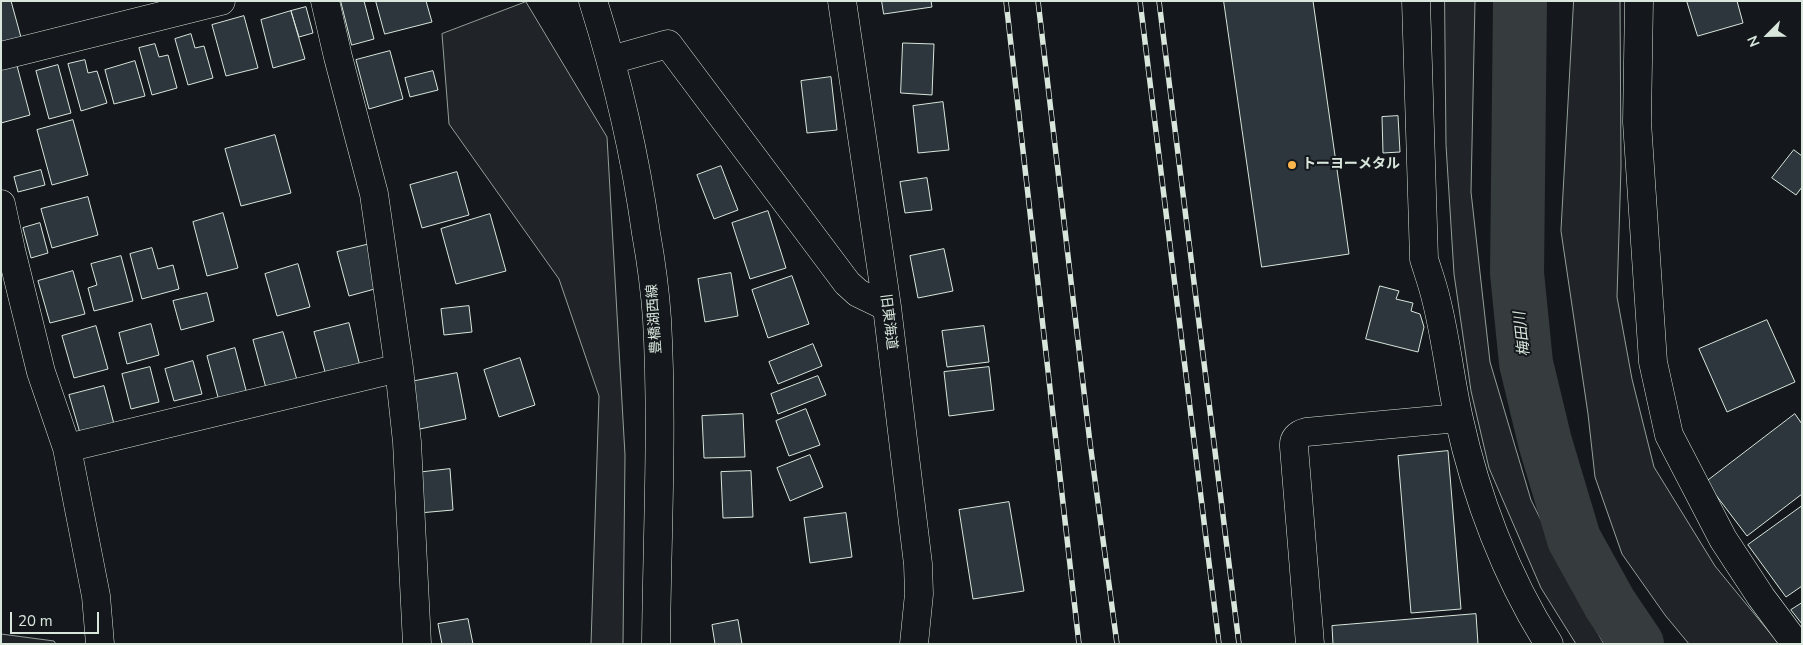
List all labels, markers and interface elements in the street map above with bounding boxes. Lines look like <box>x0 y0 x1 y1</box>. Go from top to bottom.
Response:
north arrow <box>1743 10 1793 60</box>
text: N <box>1743 33 1765 50</box>
place label: トーヨーメタル <box>1302 157 1400 173</box>
marker: トーヨーメタル <box>1286 159 1298 171</box>
street label: 豊橋湖西線 <box>644 283 666 355</box>
street label: 旧東海道 <box>876 293 900 351</box>
water label: 梅田川 <box>1512 311 1534 357</box>
scale bar <box>12 602 101 634</box>
text: 20 m <box>18 611 53 631</box>

